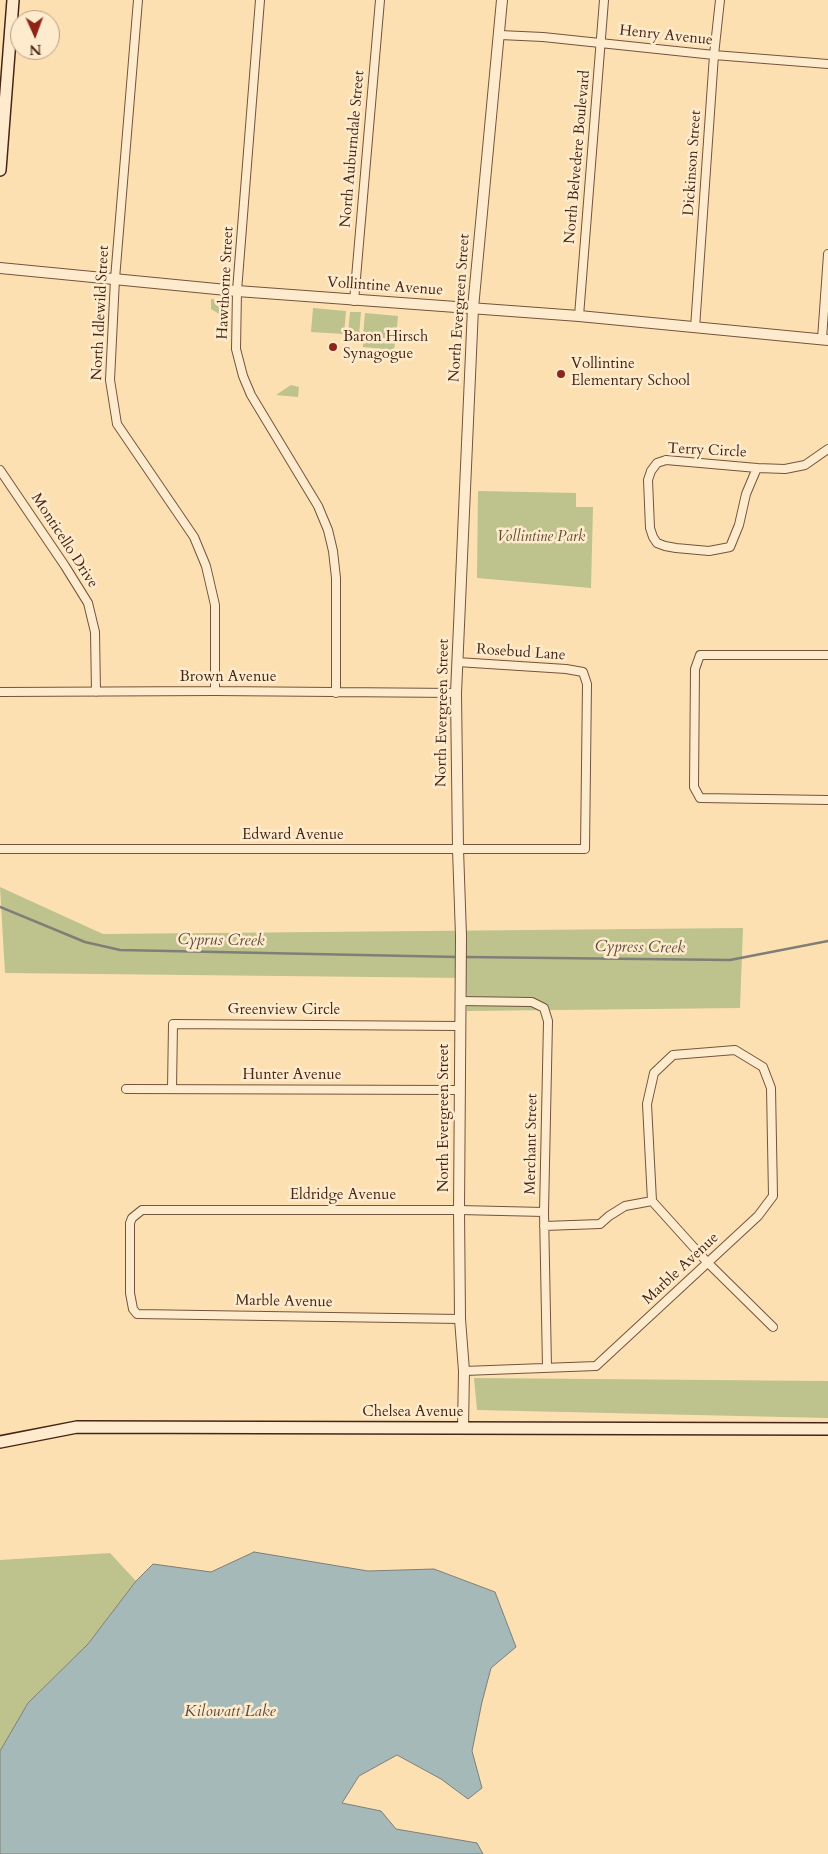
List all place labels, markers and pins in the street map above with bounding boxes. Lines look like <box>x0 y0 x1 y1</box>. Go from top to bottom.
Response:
place label: Baron Hirsch Synagogue <box>343 329 428 364</box>
marker: Baron Hirsch Synagogue <box>327 341 339 353</box>
place label: Vollintine Elementary School <box>571 356 690 391</box>
marker: Vollintine Elementary School <box>555 368 567 380</box>

